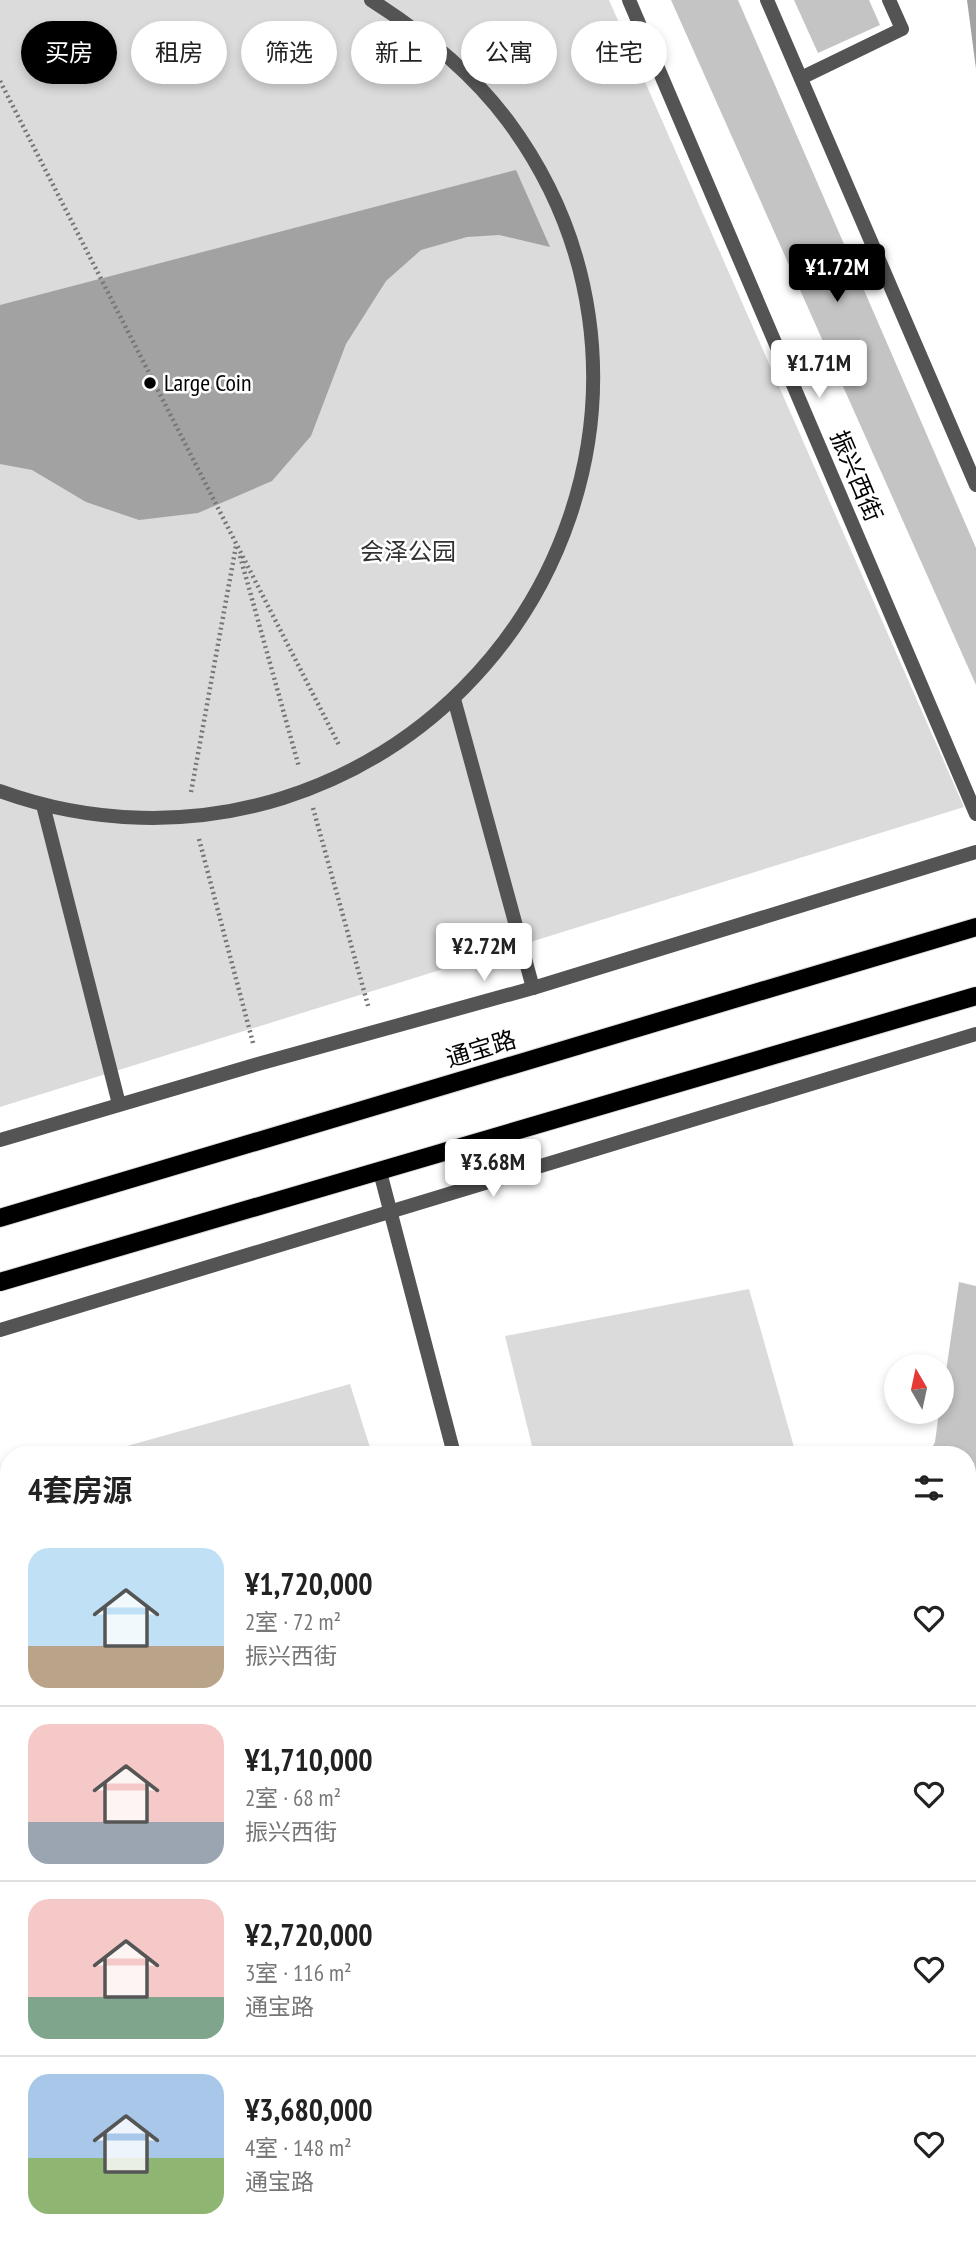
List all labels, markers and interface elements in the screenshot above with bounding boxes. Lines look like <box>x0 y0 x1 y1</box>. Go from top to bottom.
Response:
chip: 买房 <box>21 21 117 84</box>
chip: 租房 <box>131 21 227 84</box>
chip: 筛选 <box>241 21 337 84</box>
chip: 新上 <box>351 21 447 84</box>
chip: 公寓 <box>461 21 557 84</box>
chip: 住宅 <box>571 21 667 84</box>
pin: ¥1.72M <box>780 244 894 304</box>
text: ¥1.72M <box>805 252 869 281</box>
pin: ¥1.71M <box>762 340 876 400</box>
text: ¥1.71M <box>787 348 851 377</box>
place label: Large Coin <box>164 367 252 398</box>
marker: Large Coin <box>142 375 158 391</box>
street label: 振兴西街 <box>823 426 889 526</box>
park label: 会泽公园 <box>360 536 456 567</box>
pin: ¥2.72M <box>427 923 541 983</box>
text: ¥2.72M <box>452 931 516 960</box>
street label: 通宝路 <box>442 1023 520 1074</box>
pin: ¥3.68M <box>436 1140 550 1199</box>
text: ¥3.68M <box>461 1147 525 1176</box>
north arrow <box>884 1354 954 1424</box>
map controls <box>884 1354 954 1424</box>
icon: filters <box>910 1469 948 1507</box>
text: 4套房源 <box>28 1470 132 1509</box>
text: ¥1,720,000 <box>245 1564 373 1603</box>
icon: home <box>84 1576 168 1660</box>
icon: heart <box>910 1599 948 1637</box>
text: 2室 · 72 m² <box>245 1607 341 1636</box>
text: 振兴西街 <box>245 1641 337 1670</box>
text: ¥1,710,000 <box>245 1740 373 1779</box>
icon: home <box>84 1752 168 1836</box>
icon: heart <box>910 1775 948 1813</box>
text: 2室 · 68 m² <box>245 1783 341 1812</box>
text: 振兴西街 <box>245 1817 337 1846</box>
text: ¥2,720,000 <box>245 1915 373 1954</box>
icon: home <box>84 1927 168 2011</box>
icon: heart <box>910 1950 948 1988</box>
text: 3室 · 116 m² <box>245 1958 352 1987</box>
text: 通宝路 <box>245 1992 314 2021</box>
text: ¥3,680,000 <box>245 2090 373 2129</box>
icon: home <box>84 2102 168 2186</box>
icon: heart <box>910 2125 948 2163</box>
text: 4室 · 148 m² <box>245 2133 352 2162</box>
text: 通宝路 <box>245 2167 314 2196</box>

